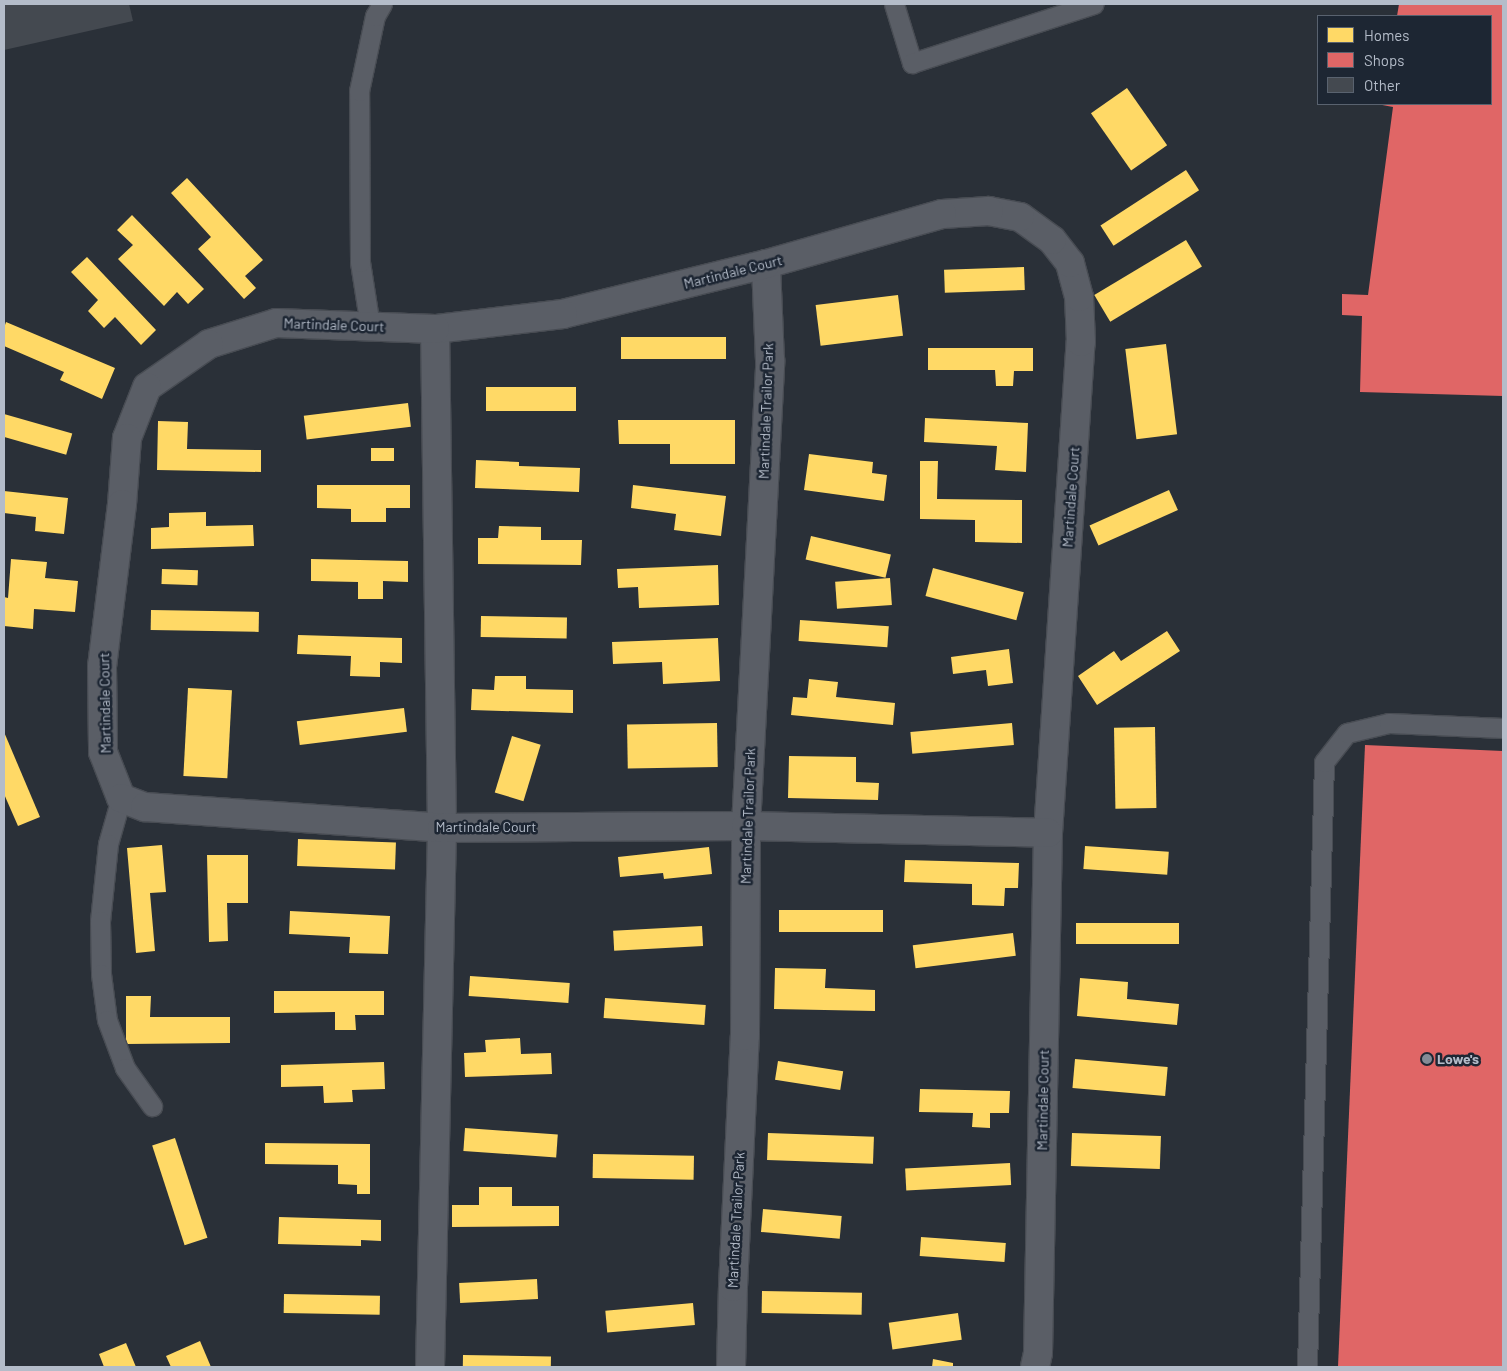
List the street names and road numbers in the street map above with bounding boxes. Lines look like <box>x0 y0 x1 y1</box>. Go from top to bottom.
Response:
street label: Martindale Court <box>682 252 784 292</box>
street label: Martindale Court <box>283 315 385 335</box>
street label: Martindale Trailor Park <box>755 343 777 479</box>
street label: Martindale Court <box>1059 446 1083 548</box>
street label: Martindale Court <box>96 652 114 754</box>
street label: Martindale Trailor Park <box>737 748 759 884</box>
street label: Martindale Court <box>436 819 536 835</box>
street label: Martindale Court <box>1034 1049 1052 1151</box>
street label: Martindale Trailor Park <box>724 1152 748 1288</box>

